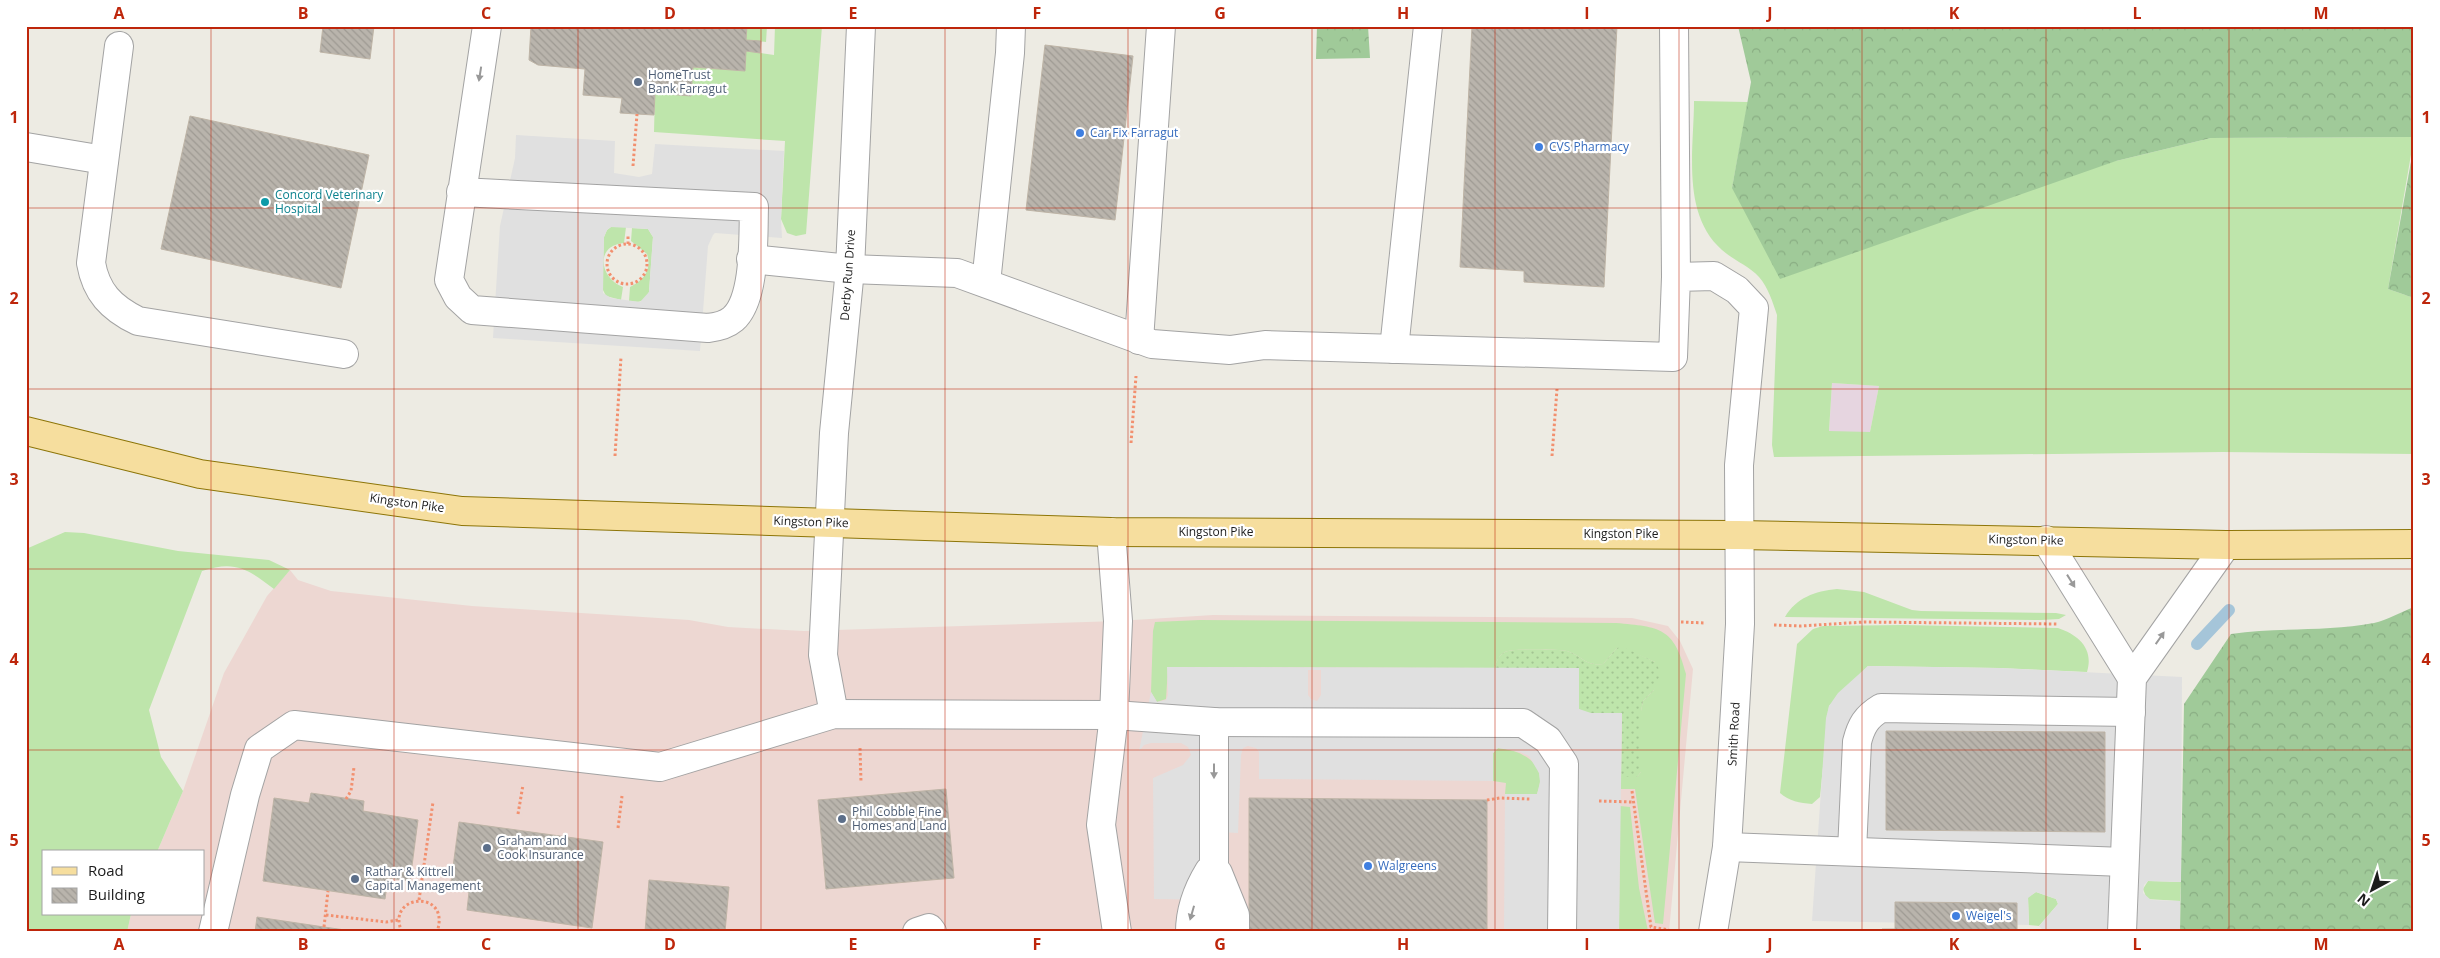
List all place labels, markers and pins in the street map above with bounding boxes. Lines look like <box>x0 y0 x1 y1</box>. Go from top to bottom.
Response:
place label: HomeTrust Bank Farragut <box>648 66 727 97</box>
marker: HomeTrust Bank Farragut <box>632 76 644 88</box>
place label: Car Fix Farragut <box>1090 124 1178 141</box>
marker: Car Fix Farragut <box>1074 127 1086 139</box>
place label: CVS Pharmacy <box>1549 138 1630 155</box>
marker: CVS Pharmacy <box>1533 141 1545 153</box>
place label: Concord Veterinary Hospital <box>275 186 384 217</box>
marker: Concord Veterinary Hospital <box>259 196 271 208</box>
place label: Phil Cobble Fine Homes and Land <box>852 803 947 834</box>
marker: Phil Cobble Fine Homes and Land <box>836 813 848 825</box>
place label: Graham and Cook Insurance <box>497 832 584 863</box>
marker: Graham and Cook Insurance <box>481 842 493 854</box>
place label: Walgreens <box>1378 857 1437 874</box>
marker: Walgreens <box>1362 860 1374 872</box>
place label: Rathar & Kittrell Capital Management <box>365 863 481 894</box>
marker: Rathar & Kittrell Capital Management <box>349 873 361 885</box>
place label: Weigel's <box>1966 907 2012 924</box>
marker: Weigel's <box>1950 910 1962 922</box>

